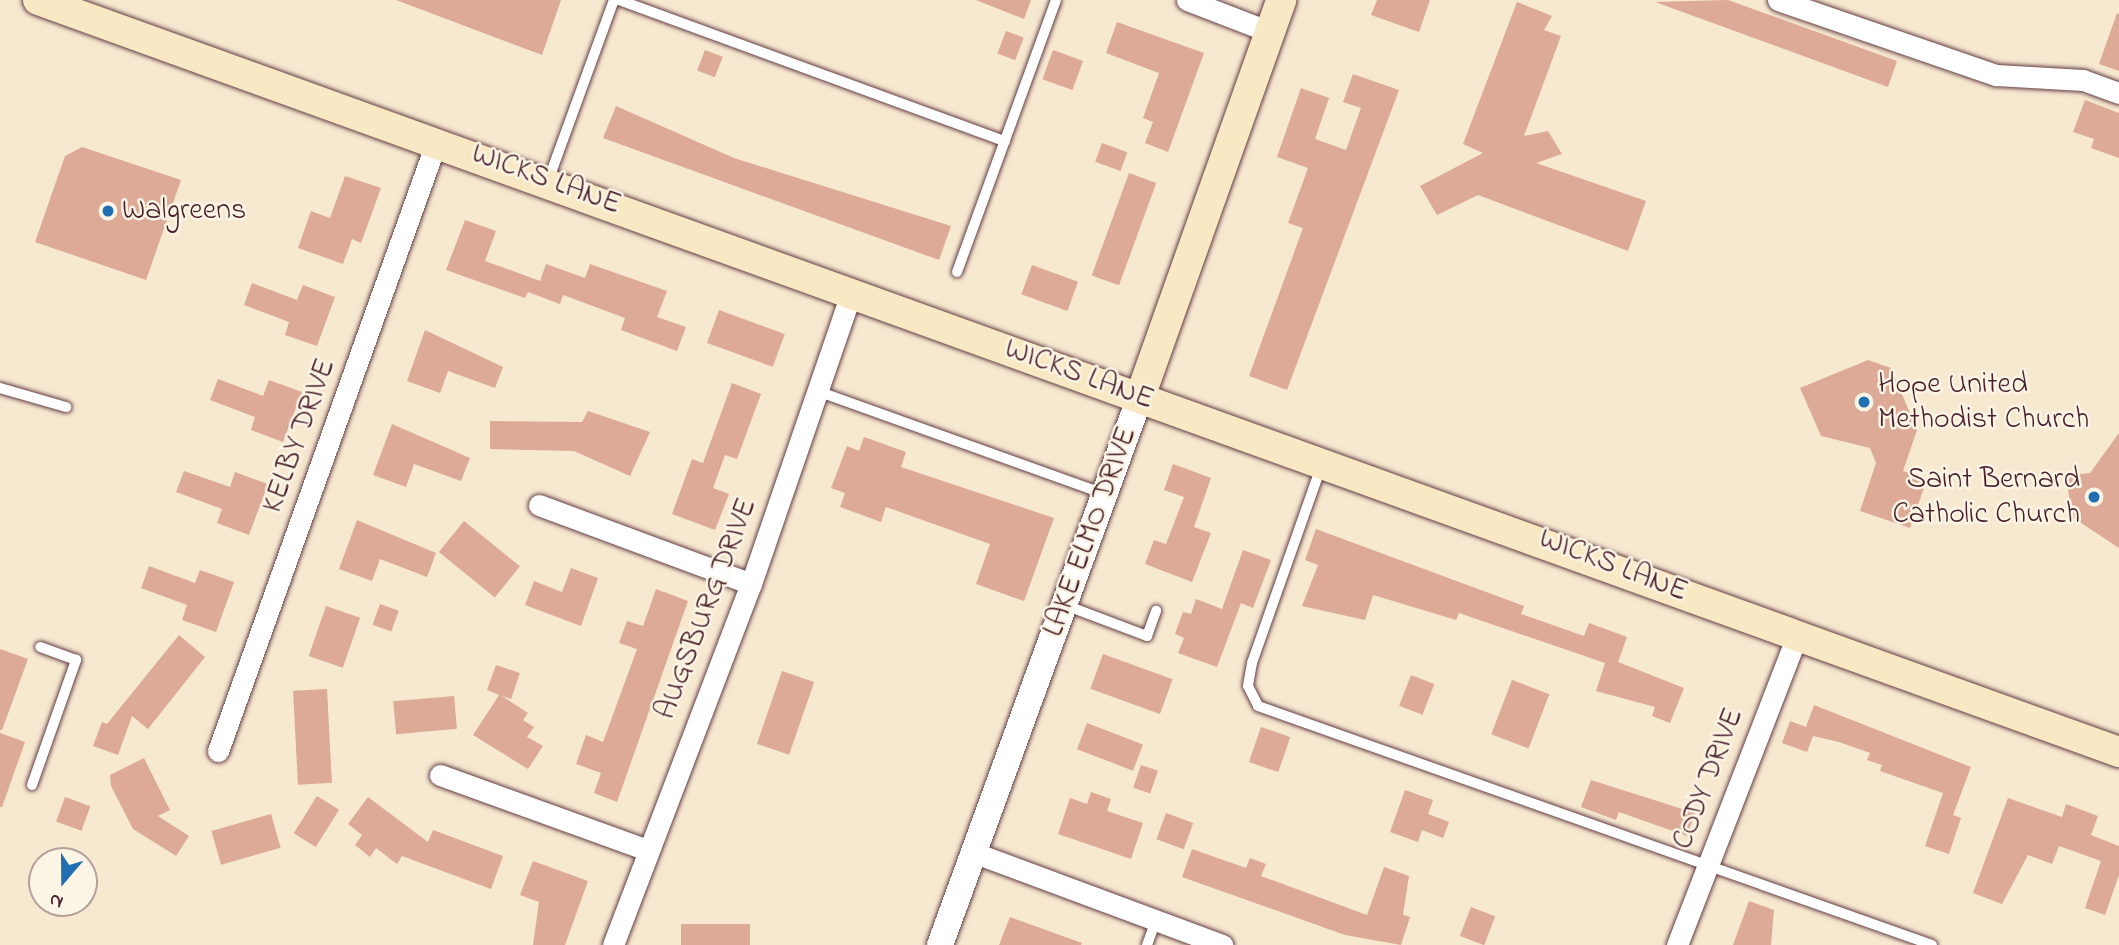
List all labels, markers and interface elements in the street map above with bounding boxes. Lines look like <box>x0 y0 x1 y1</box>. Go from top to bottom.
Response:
street label: WICKS LANE <box>467 136 625 224</box>
place label: Walgreens <box>122 193 246 229</box>
marker: Walgreens <box>100 203 116 219</box>
street label: WICKS LANE <box>1000 331 1158 419</box>
street label: KELBY DRIVE <box>255 354 345 518</box>
place label: Hope United Methodist Church <box>1878 367 2089 438</box>
marker: Hope United Methodist Church <box>1856 394 1872 410</box>
street label: LAKE ELMO DRIVE <box>1036 422 1146 642</box>
place label: Saint Bernard Catholic Church <box>1892 462 2080 532</box>
marker: Saint Bernard Catholic Church <box>2086 489 2102 505</box>
street label: AUGSBURG DRIVE <box>648 493 766 725</box>
street label: WICKS LANE <box>1534 521 1692 611</box>
street label: CODY DRIVE <box>1666 703 1752 855</box>
north arrow <box>28 847 98 917</box>
text: N <box>46 885 67 915</box>

